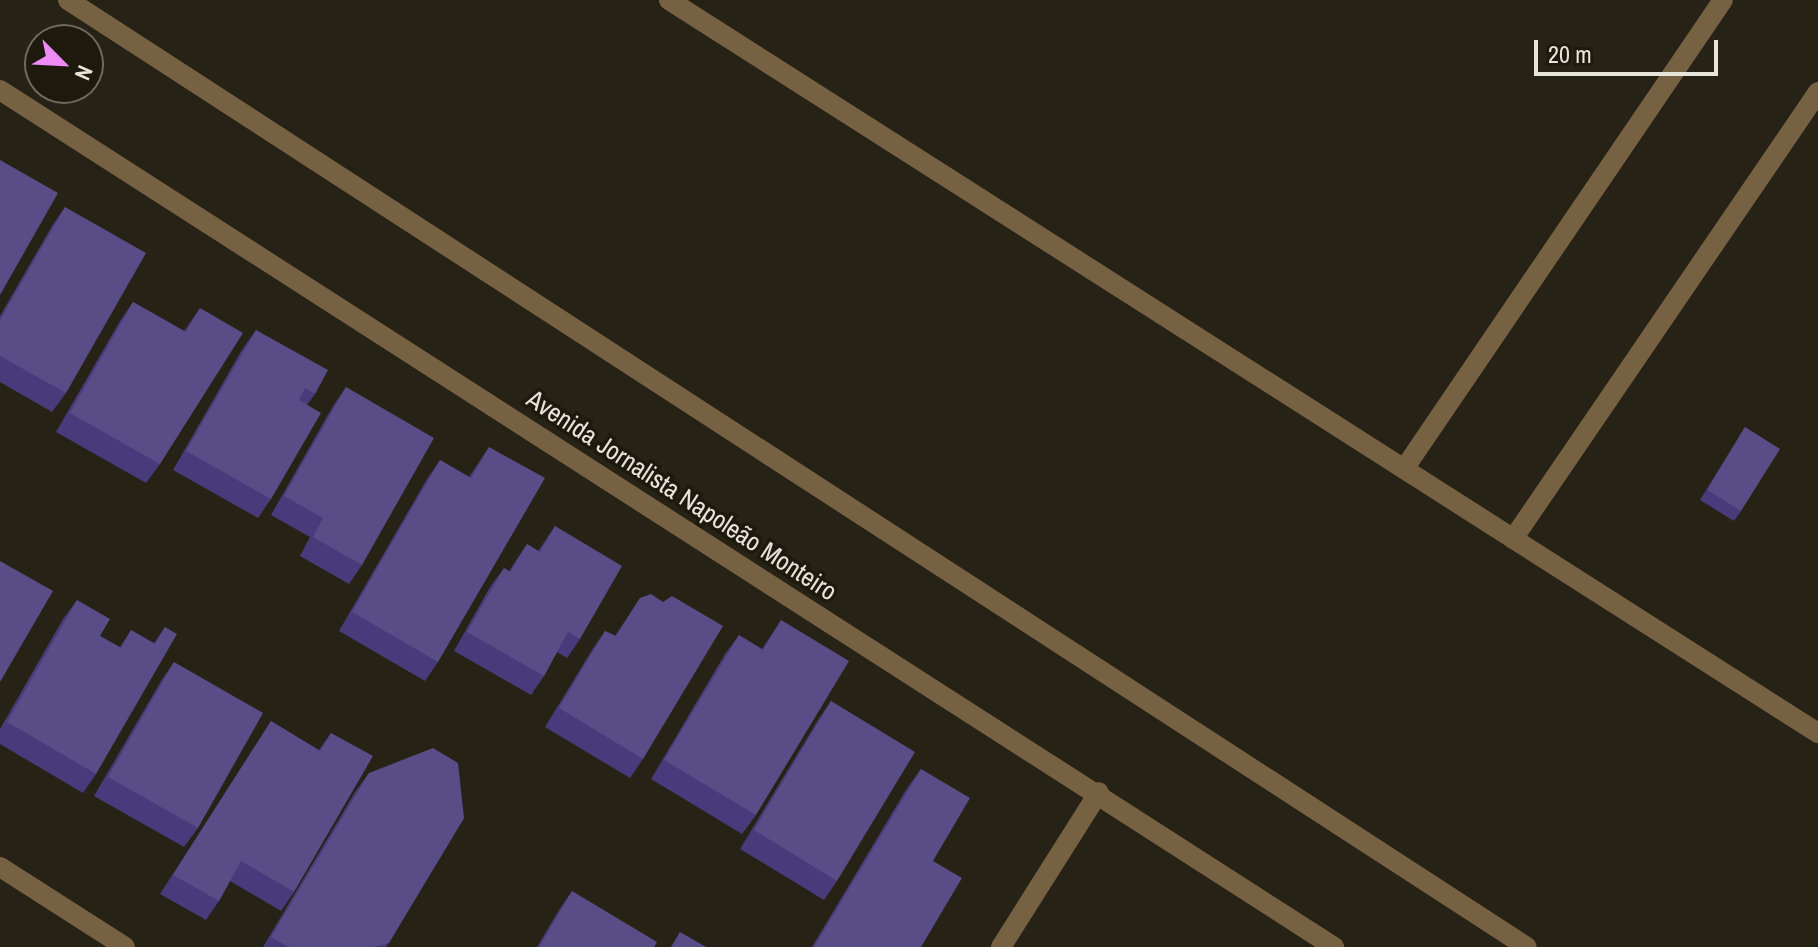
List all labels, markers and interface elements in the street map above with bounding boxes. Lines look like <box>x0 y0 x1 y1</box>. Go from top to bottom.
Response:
north arrow <box>24 24 104 104</box>
scale bar <box>1538 24 1722 74</box>
text: 20 m <box>1548 38 1592 70</box>
text: N <box>68 61 100 85</box>
street label: Avenida Jornalista Napoleão Monteiro <box>521 383 843 607</box>

